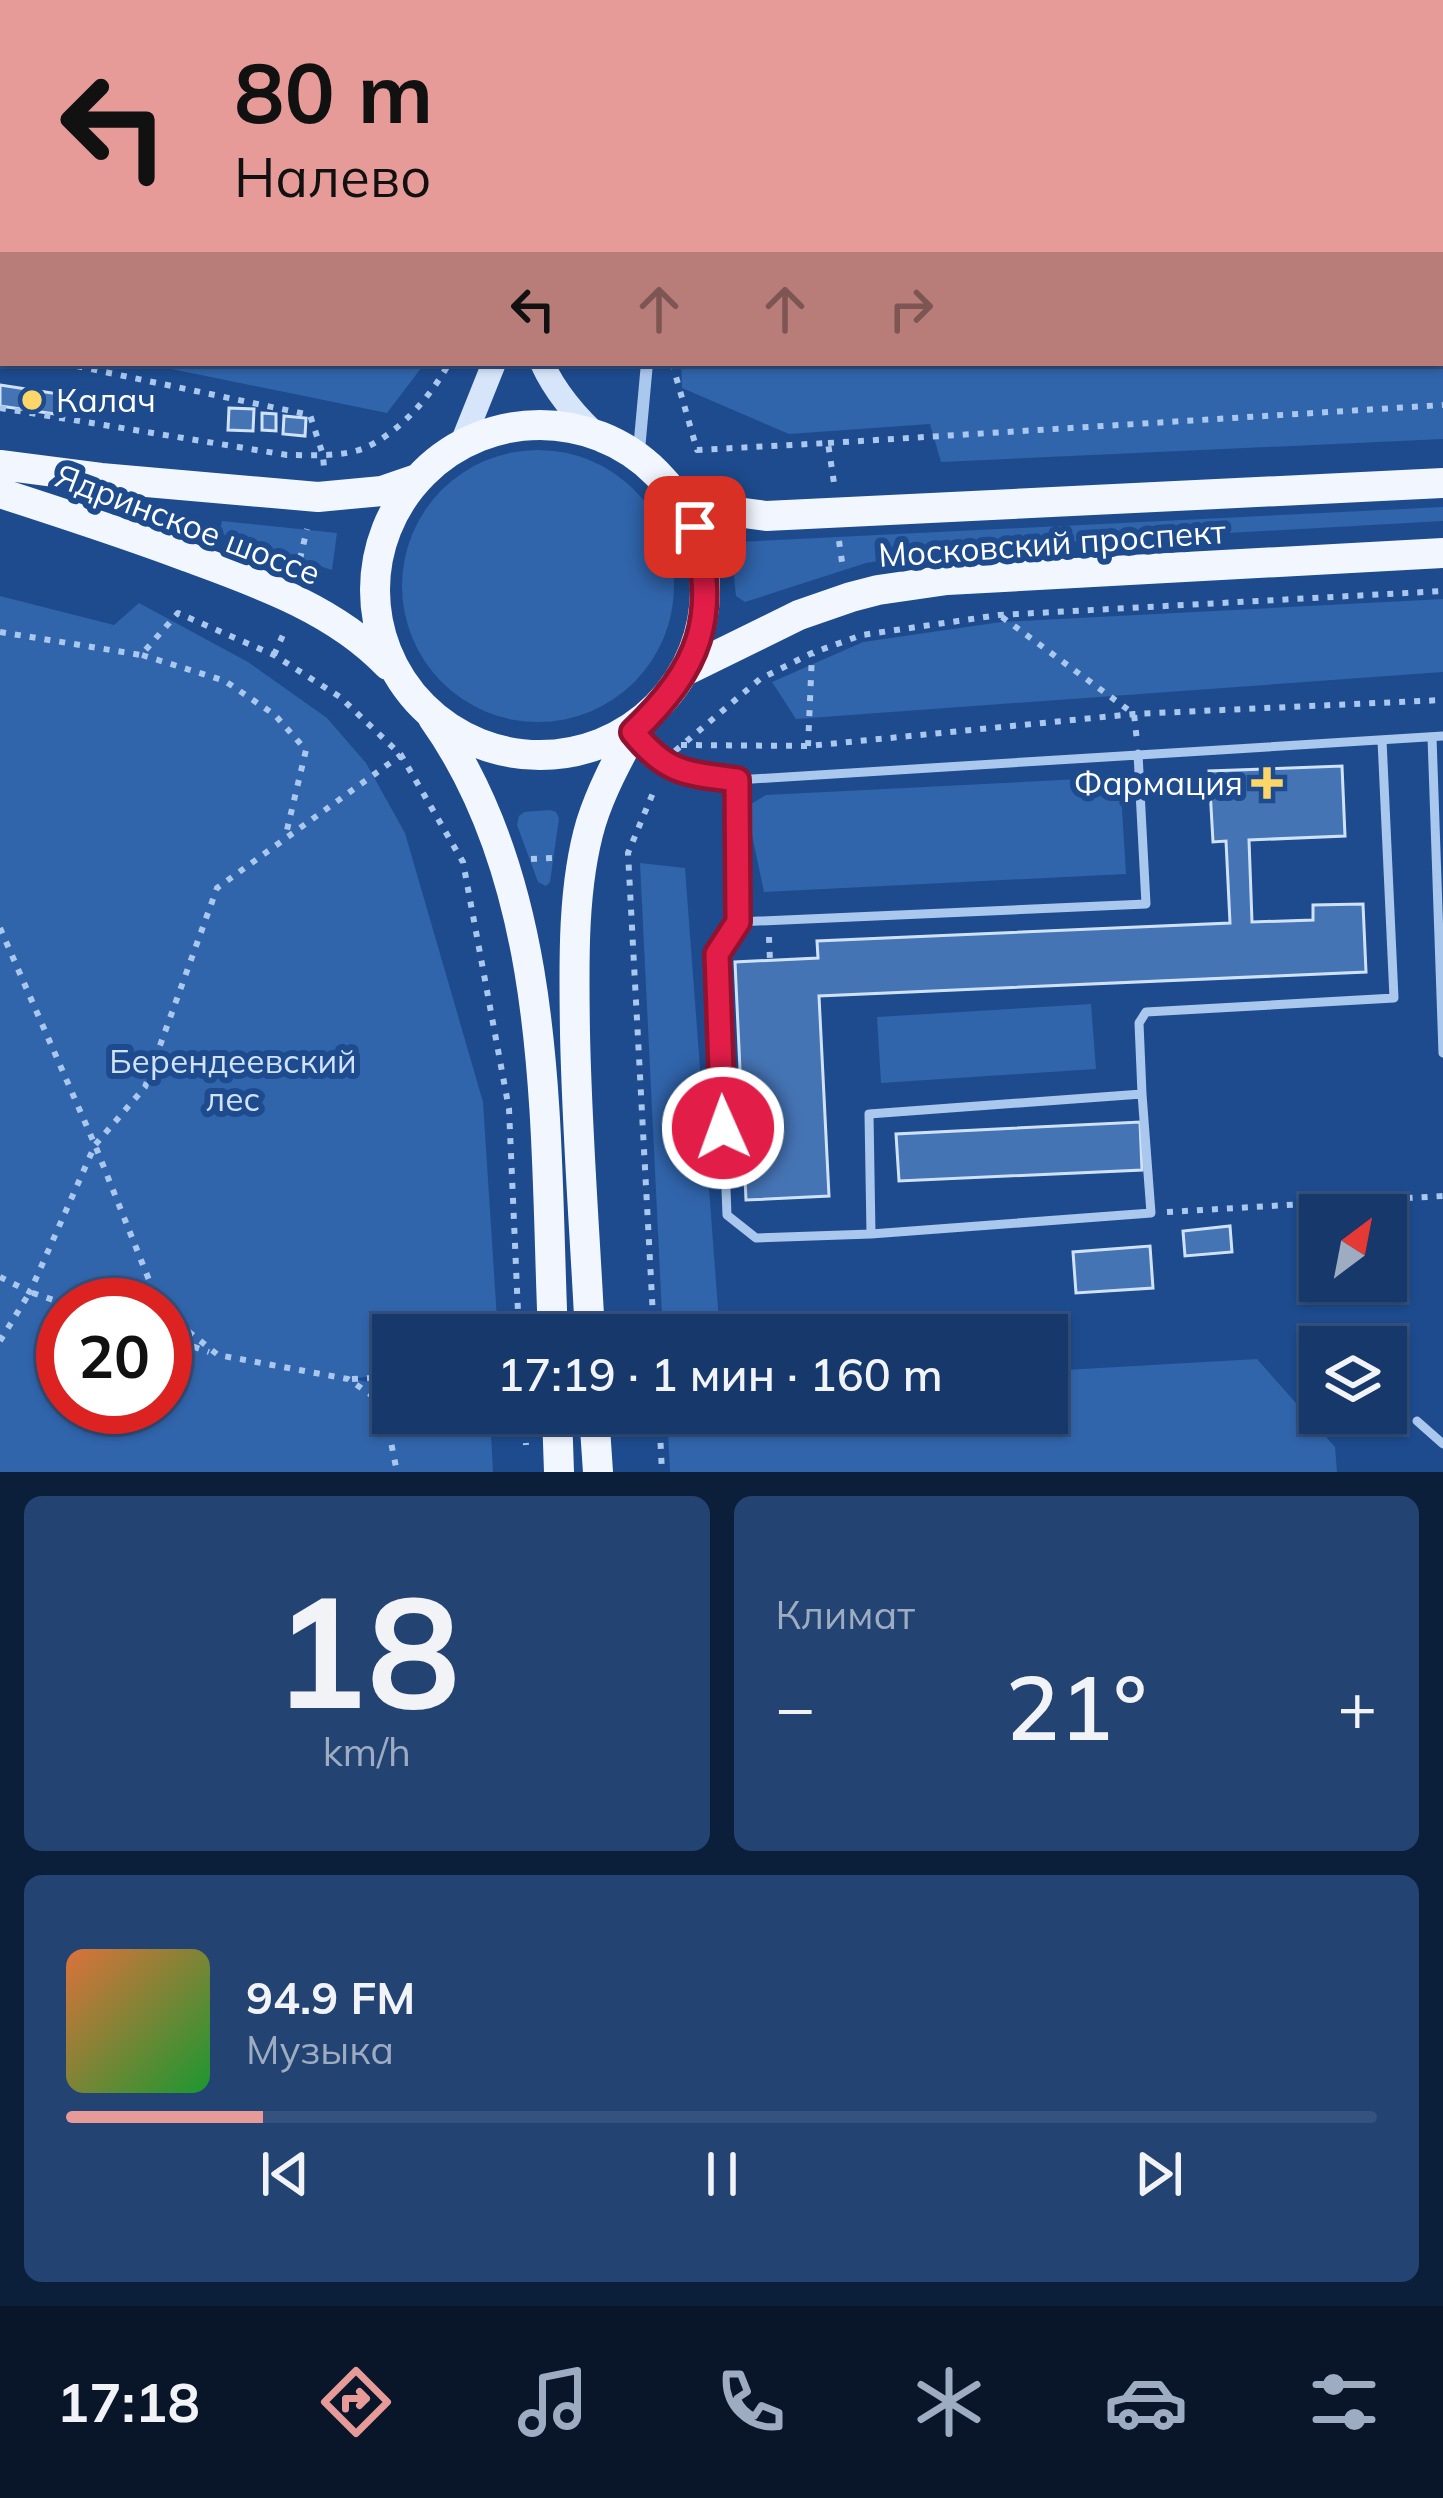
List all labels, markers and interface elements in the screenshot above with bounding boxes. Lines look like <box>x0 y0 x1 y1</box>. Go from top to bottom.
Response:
text: 80 m <box>234 39 433 144</box>
icon: left <box>36 48 192 204</box>
text: Налево <box>234 143 431 211</box>
icon: left <box>500 276 566 342</box>
icon: ahead <box>626 276 692 342</box>
icon: ahead <box>752 276 818 342</box>
icon: right <box>878 276 944 342</box>
place label: Калач <box>56 379 156 420</box>
marker: Калач <box>19 387 45 413</box>
street label: Ядринское шоссе <box>50 454 326 593</box>
pin <box>644 476 746 578</box>
icon: arrive <box>662 494 728 560</box>
street label: Московский проспект <box>877 510 1227 575</box>
place label: Фармация <box>1074 762 1243 803</box>
marker: Фармация <box>1254 770 1280 796</box>
park label: Берендеевский лес <box>109 1040 357 1119</box>
position arrow <box>660 1065 786 1191</box>
north arrow <box>1299 1194 1407 1302</box>
map controls <box>1299 1194 1407 1434</box>
speed limit sign: 20 <box>36 1278 192 1434</box>
button: layers <box>1299 1326 1407 1434</box>
text: 17:19 · 1 мин · 160 m <box>497 1346 943 1402</box>
text: 18 <box>273 1551 460 1747</box>
text: Климат <box>776 1590 915 1639</box>
text: 21° <box>1005 1650 1147 1763</box>
text: − <box>776 1665 815 1748</box>
text: + <box>1337 1665 1377 1748</box>
text: km/h <box>323 1727 411 1776</box>
text: 94.9 FM <box>246 1969 415 2025</box>
text: Музыка <box>246 2025 394 2074</box>
icon: previous <box>252 2141 318 2207</box>
icon: pause <box>689 2141 755 2207</box>
icon: next <box>1126 2141 1192 2207</box>
icon: directions <box>314 2360 398 2444</box>
icon: music <box>511 2360 595 2444</box>
icon: phone <box>709 2360 793 2444</box>
icon: climate <box>907 2360 991 2444</box>
icon: car <box>1104 2360 1188 2444</box>
icon: filters <box>1302 2360 1386 2444</box>
text: 17:18 <box>57 2368 200 2436</box>

